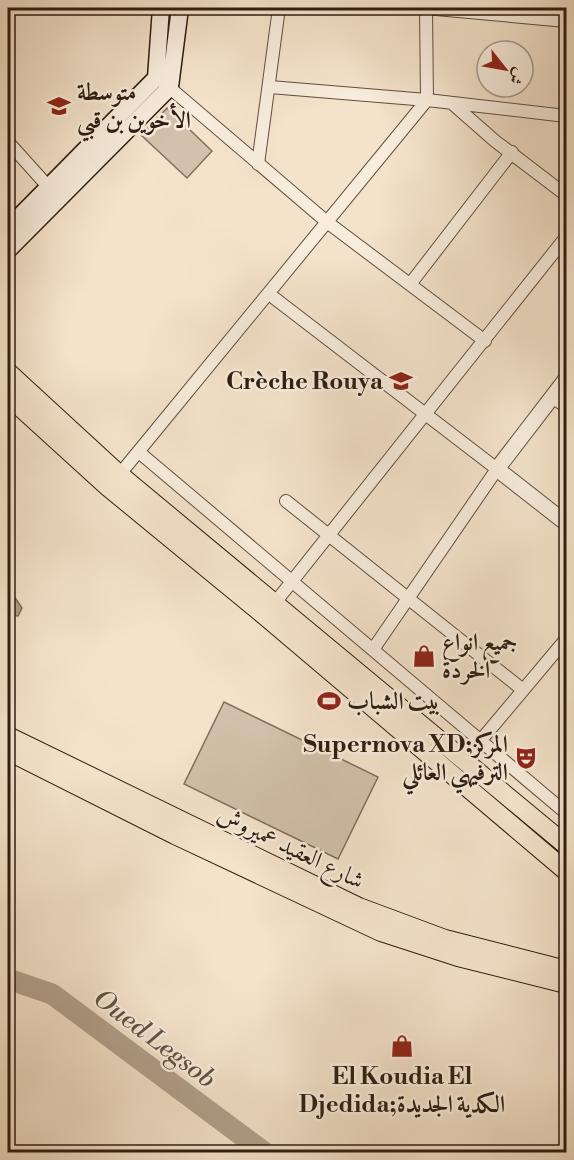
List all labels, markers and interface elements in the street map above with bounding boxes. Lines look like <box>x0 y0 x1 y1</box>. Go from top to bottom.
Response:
north arrow <box>475 39 535 99</box>
text: ش <box>504 64 530 88</box>
place label: متوسطة الأخوين بن قبي <box>77 78 191 142</box>
school or university icon: متوسطة الأخوين بن قبي <box>46 93 72 119</box>
place label: Crèche Rouya <box>226 367 384 397</box>
school or university icon: Crèche Rouya <box>388 368 414 394</box>
place label: جميع انواع الخردة <box>442 628 517 686</box>
shop icon: جميع انواع الخردة <box>411 643 437 669</box>
place label: بيت الشباب <box>347 687 440 717</box>
sports icon: بيت الشباب <box>316 688 342 714</box>
place label: Supernova XD;المركز الترفيهي العائلي <box>303 730 508 795</box>
theatre icon: Supernova XD;المركز الترفيهي العائلي <box>513 745 539 771</box>
street label: شارع العقيد عميروش <box>211 799 369 900</box>
water label: Oued Legsob <box>87 982 222 1095</box>
shop icon: El Koudia El Djedida;الكدية الجديدة <box>389 1033 415 1059</box>
place label: El Koudia El Djedida;الكدية الجديدة <box>299 1062 505 1120</box>

